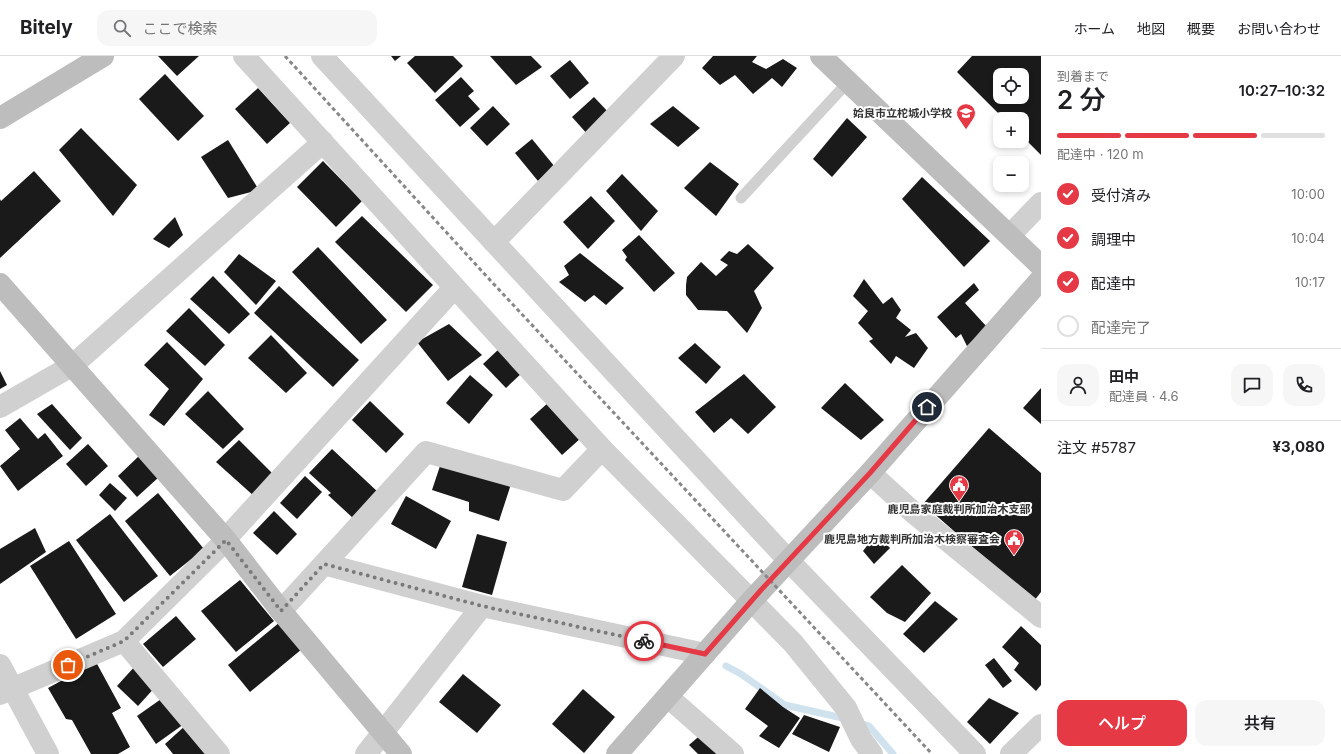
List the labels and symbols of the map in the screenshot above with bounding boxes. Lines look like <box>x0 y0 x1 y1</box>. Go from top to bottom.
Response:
school or university icon: 姶良市立柁城小学校 <box>955 102 977 130</box>
place label: 姶良市立柁城小学校 <box>853 106 952 120</box>
pin <box>910 390 944 424</box>
public building icon: 鹿児島家庭裁判所加治木支部 <box>948 474 970 502</box>
place label: 鹿児島家庭裁判所加治木支部 <box>888 502 1031 516</box>
public building icon: 鹿児島地方裁判所加治木検察審査会 <box>1003 528 1025 556</box>
place label: 鹿児島地方裁判所加治木検察審査会 <box>824 532 1000 546</box>
courier <box>624 621 664 661</box>
pin <box>51 648 85 682</box>

